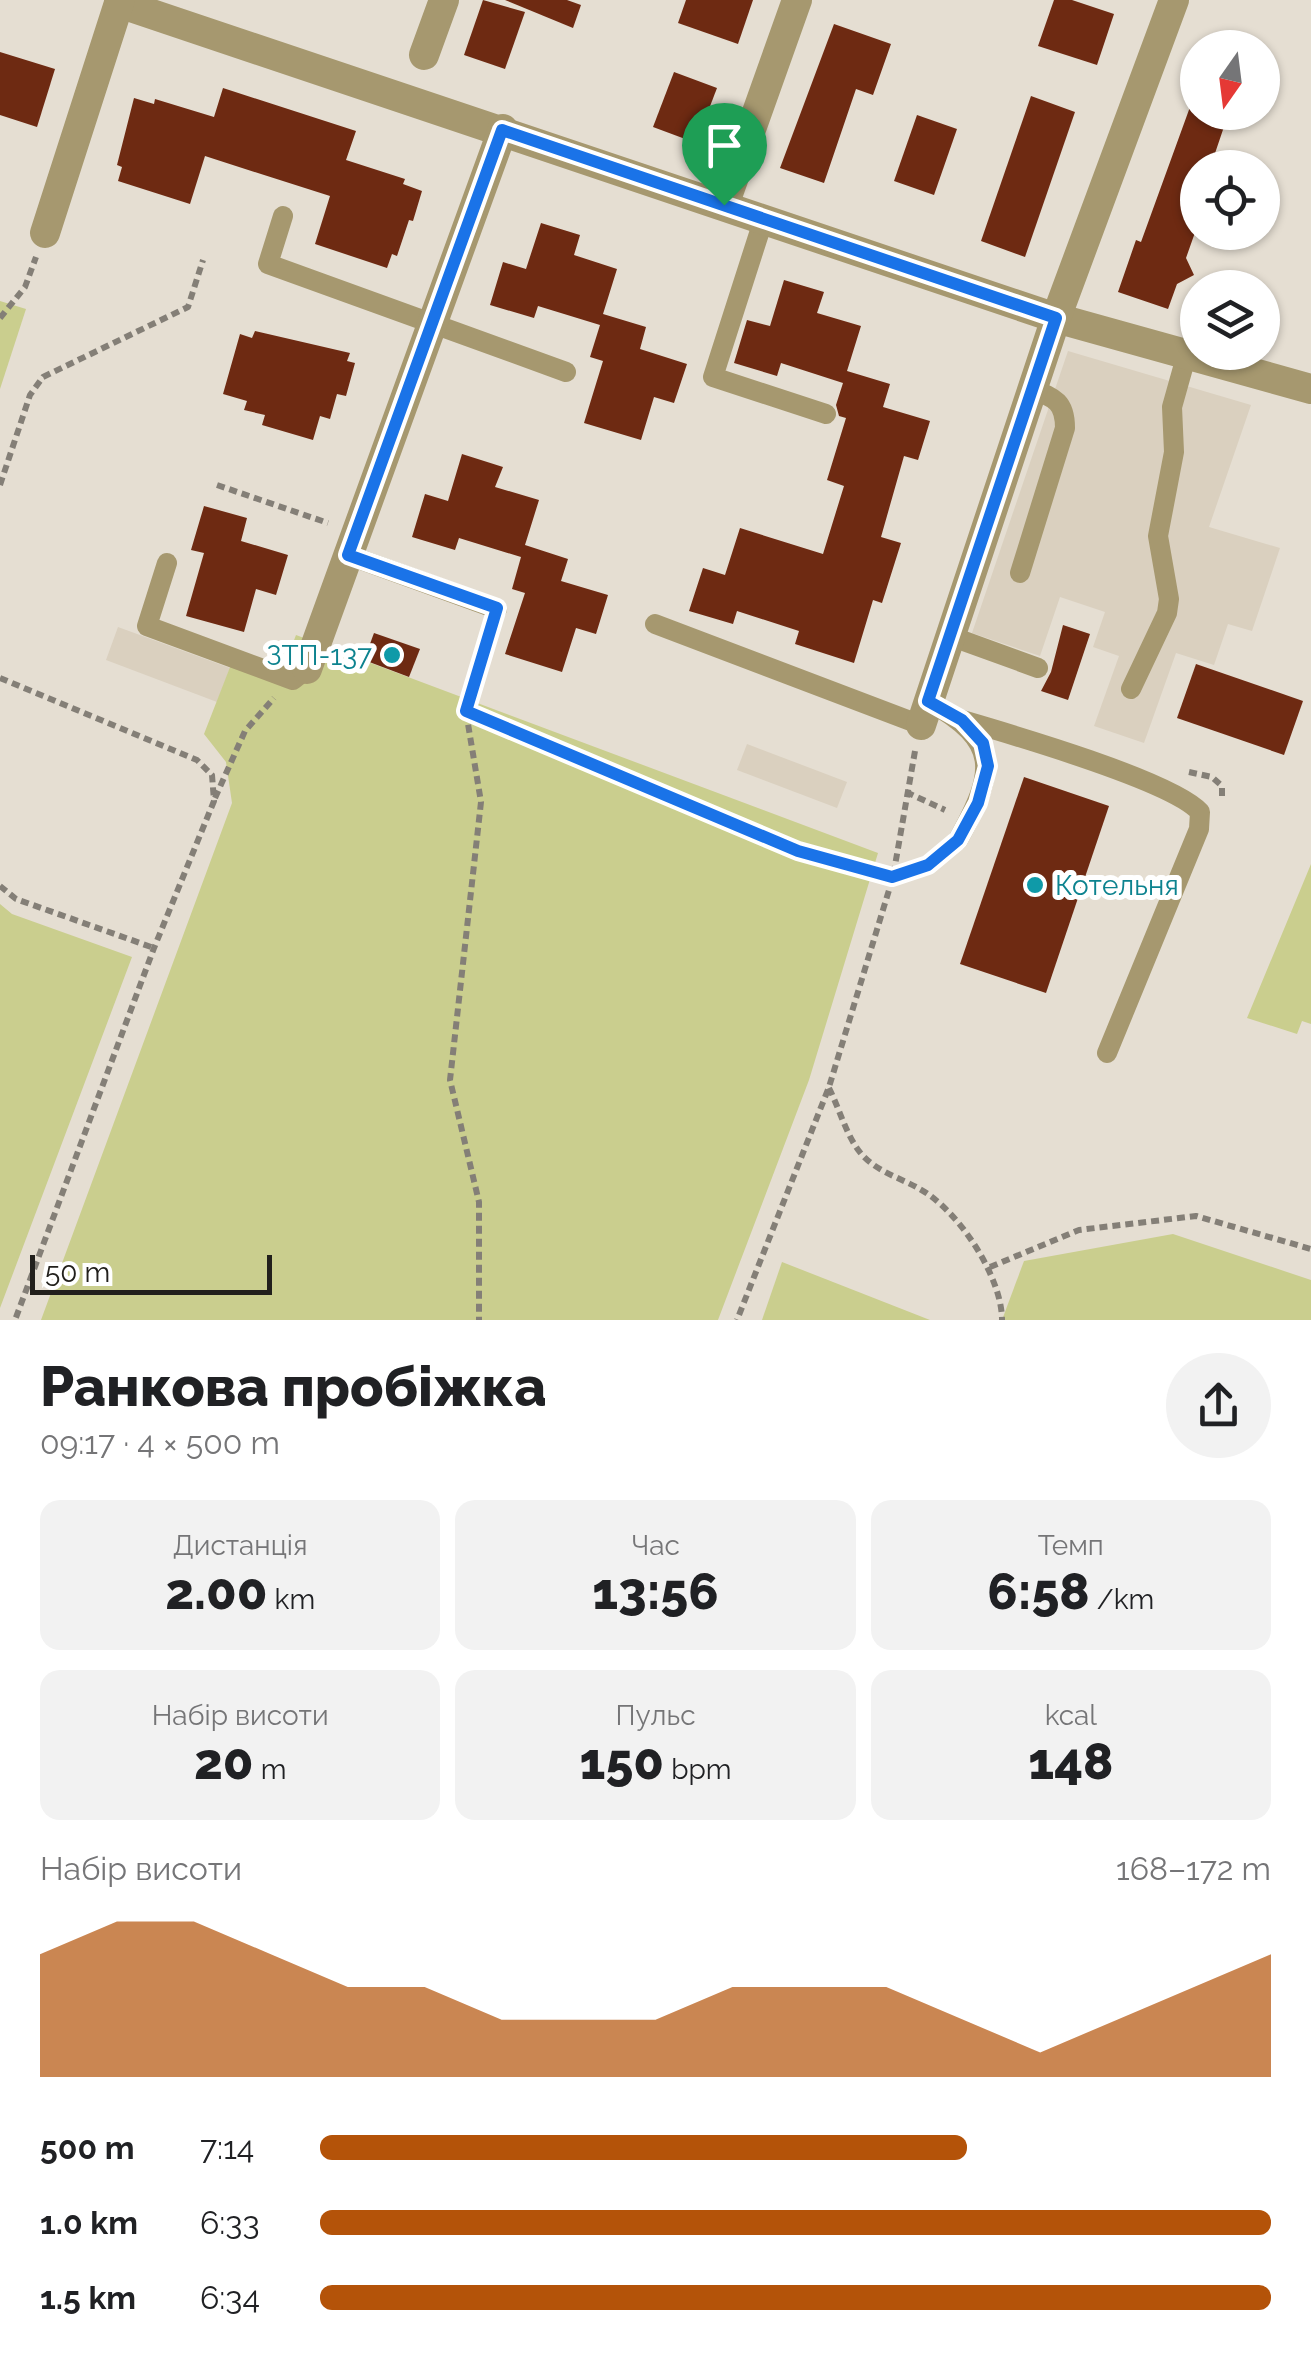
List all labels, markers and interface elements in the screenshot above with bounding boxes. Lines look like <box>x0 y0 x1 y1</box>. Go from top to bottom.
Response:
north arrow <box>1180 30 1280 130</box>
map controls <box>1180 30 1280 370</box>
pin <box>682 103 767 206</box>
icon: arrive <box>697 118 752 173</box>
button: locate <box>1180 150 1280 250</box>
button: layers <box>1180 270 1280 370</box>
place label: ЗТП-137 <box>266 639 372 672</box>
marker: ЗТП-137 <box>381 644 403 666</box>
place label: Котельня <box>1055 869 1179 902</box>
marker: Котельня <box>1024 874 1046 896</box>
scale bar <box>30 1250 272 1294</box>
text: 50 m <box>45 1256 110 1289</box>
button: share <box>1166 1353 1271 1458</box>
text: Ранкова пробіжка <box>40 1354 546 1419</box>
text: 09:17 · 4 × 500 m <box>40 1424 280 1461</box>
text: Дистанція <box>173 1529 307 1562</box>
text: Час <box>631 1529 680 1562</box>
text: Темп <box>1038 1529 1104 1562</box>
text: 2.00 <box>165 1562 267 1621</box>
text: 13:56 <box>592 1562 719 1621</box>
text: 6:58 <box>987 1562 1090 1621</box>
text: km <box>267 1583 315 1616</box>
text: /km <box>1090 1583 1154 1616</box>
text: Набір висоти <box>152 1699 329 1732</box>
text: Пульс <box>615 1699 696 1732</box>
text: kcal <box>1045 1699 1097 1732</box>
text: 20 <box>194 1732 254 1791</box>
text: 150 <box>580 1732 664 1791</box>
text: 148 <box>1028 1732 1113 1791</box>
text: m <box>254 1753 286 1786</box>
text: bpm <box>664 1753 731 1786</box>
text: Набір висоти <box>40 1850 242 1887</box>
text: 168–172 m <box>1116 1850 1271 1887</box>
text: 500 m <box>40 2129 135 2166</box>
text: 7:14 <box>200 2129 254 2166</box>
text: 1.0 km <box>40 2204 138 2241</box>
text: 6:33 <box>200 2204 260 2241</box>
text: 1.5 km <box>40 2279 136 2316</box>
text: 6:34 <box>200 2279 260 2316</box>

